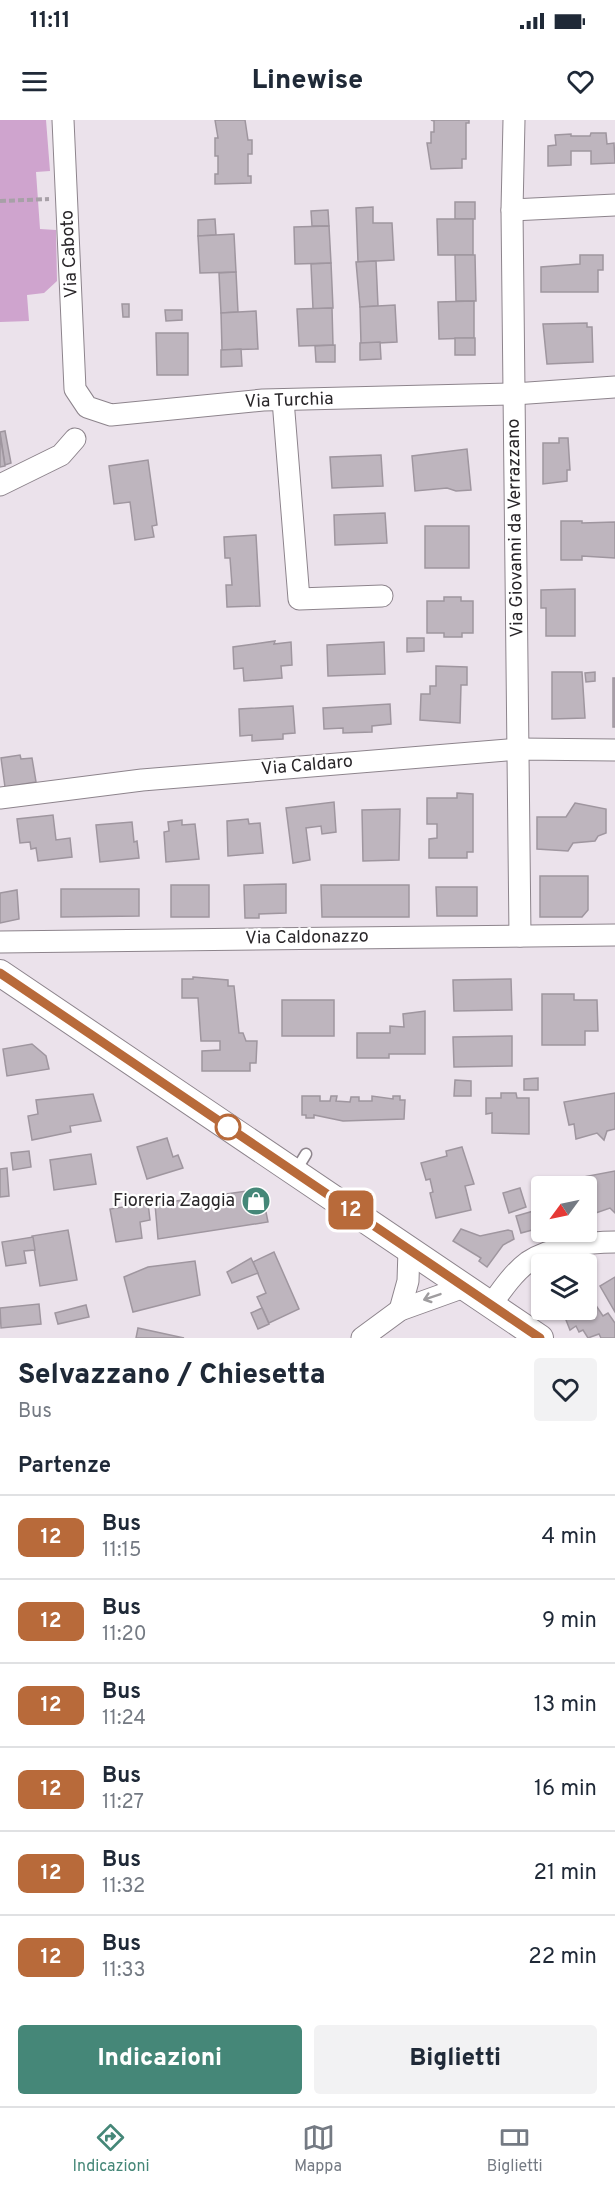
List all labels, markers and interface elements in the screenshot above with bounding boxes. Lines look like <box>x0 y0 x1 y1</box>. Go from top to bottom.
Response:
text: 11:11 <box>30 8 71 35</box>
text: Linewise <box>252 64 363 98</box>
icon: menu <box>18 65 51 98</box>
icon: heart <box>564 65 597 98</box>
street label: Via Caboto <box>56 209 84 299</box>
street label: Via Turchia <box>244 388 334 414</box>
street label: Via Giovanni da Verrazzano <box>503 418 529 638</box>
street label: Via Caldaro <box>260 751 354 781</box>
street label: Via Caldonazzo <box>245 925 369 951</box>
unlabelled marker <box>215 1114 241 1140</box>
north arrow <box>531 1176 597 1242</box>
map controls <box>531 1176 597 1320</box>
shop icon: Fioreria Zaggia <box>240 1185 272 1217</box>
place label: Fioreria Zaggia <box>113 1190 235 1213</box>
line badge: 12 <box>324 1190 378 1230</box>
text: 12 <box>340 1197 362 1224</box>
button: layers <box>531 1254 597 1320</box>
one-way arrow <box>423 1293 442 1304</box>
text: Selvazzano / Chiesetta <box>18 1358 326 1394</box>
button: heart <box>534 1358 597 1421</box>
text: Bus <box>18 1399 52 1425</box>
text: Partenze <box>18 1453 111 1480</box>
text: Bus <box>102 1511 141 1538</box>
text: 12 <box>40 1524 62 1551</box>
text: 4 min <box>542 1524 597 1551</box>
text: 11:15 <box>102 1538 141 1564</box>
text: Bus <box>102 1595 141 1622</box>
text: 12 <box>40 1608 62 1635</box>
text: 9 min <box>542 1608 597 1635</box>
text: 11:20 <box>102 1622 147 1648</box>
text: Bus <box>102 1679 141 1706</box>
text: 12 <box>40 1692 62 1719</box>
text: 13 min <box>534 1692 597 1719</box>
text: 11:24 <box>102 1706 146 1732</box>
text: Bus <box>102 1763 141 1790</box>
text: 12 <box>40 1776 62 1803</box>
text: 16 min <box>534 1776 597 1803</box>
text: 11:27 <box>102 1790 144 1816</box>
text: Bus <box>102 1847 141 1874</box>
text: 12 <box>40 1860 62 1887</box>
text: 21 min <box>534 1860 597 1887</box>
text: 11:32 <box>102 1874 145 1900</box>
text: Bus <box>102 1931 141 1958</box>
text: 12 <box>40 1944 62 1971</box>
text: 22 min <box>528 1944 597 1971</box>
text: 11:33 <box>102 1958 146 1984</box>
button: Indicazioni <box>18 2025 302 2094</box>
button: Biglietti <box>314 2025 597 2094</box>
tab: Indicazioni <box>72 2121 150 2177</box>
tab: Mappa <box>294 2121 342 2177</box>
tab: Biglietti <box>487 2121 543 2177</box>

